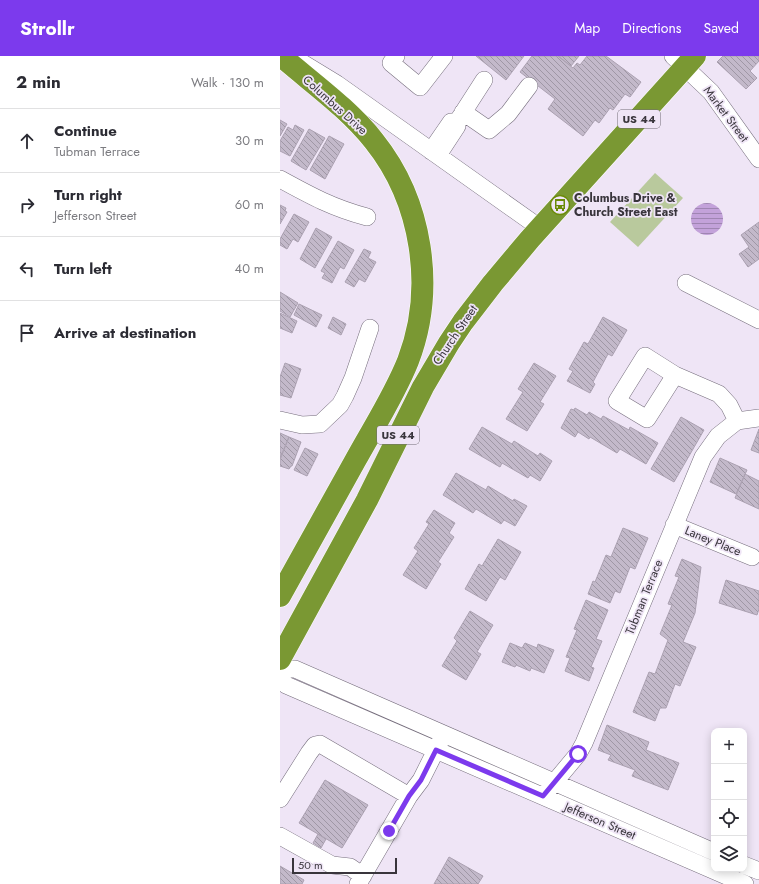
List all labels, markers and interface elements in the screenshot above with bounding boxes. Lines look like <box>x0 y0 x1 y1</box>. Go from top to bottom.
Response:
text: Strollr <box>20 15 75 42</box>
text: Map <box>574 18 600 38</box>
text: Directions <box>622 18 682 38</box>
text: Saved <box>704 18 739 38</box>
text: 2 min <box>16 70 61 94</box>
street label: Columbus Drive <box>299 71 371 139</box>
text: Walk · 130 m <box>191 73 264 92</box>
street label: Market Street <box>699 82 753 146</box>
road number: US 44 <box>618 110 660 128</box>
text: Continue <box>54 120 117 142</box>
icon: ahead <box>16 130 38 152</box>
text: 30 m <box>235 131 264 150</box>
text: Tubman Terrace <box>54 142 140 161</box>
text: Turn right <box>54 184 122 206</box>
place label: Columbus Drive & Church Street East <box>574 189 678 221</box>
icon: right <box>16 194 38 216</box>
bus stop icon: Columbus Drive & Church Street East <box>549 194 571 216</box>
text: 60 m <box>235 195 264 214</box>
text: Jefferson Street <box>54 206 137 225</box>
icon: left <box>16 258 38 280</box>
text: Turn left <box>54 258 112 280</box>
text: 40 m <box>235 259 264 278</box>
street label: Church Street <box>428 301 482 369</box>
icon: arrive <box>16 322 38 344</box>
text: Arrive at destination <box>54 322 196 344</box>
road number: US 44 <box>377 426 419 444</box>
street label: Laney Place <box>682 522 744 560</box>
street label: Tubman Terrace <box>621 557 667 637</box>
map controls <box>711 728 747 872</box>
button: + <box>711 728 747 764</box>
route start <box>569 745 587 763</box>
button: − <box>711 764 747 800</box>
street label: Jefferson Street <box>560 797 639 844</box>
button: locate <box>711 800 747 836</box>
route end <box>380 822 398 840</box>
button: layers <box>711 836 747 872</box>
scale bar <box>292 856 397 875</box>
text: 50 m <box>298 857 323 873</box>

